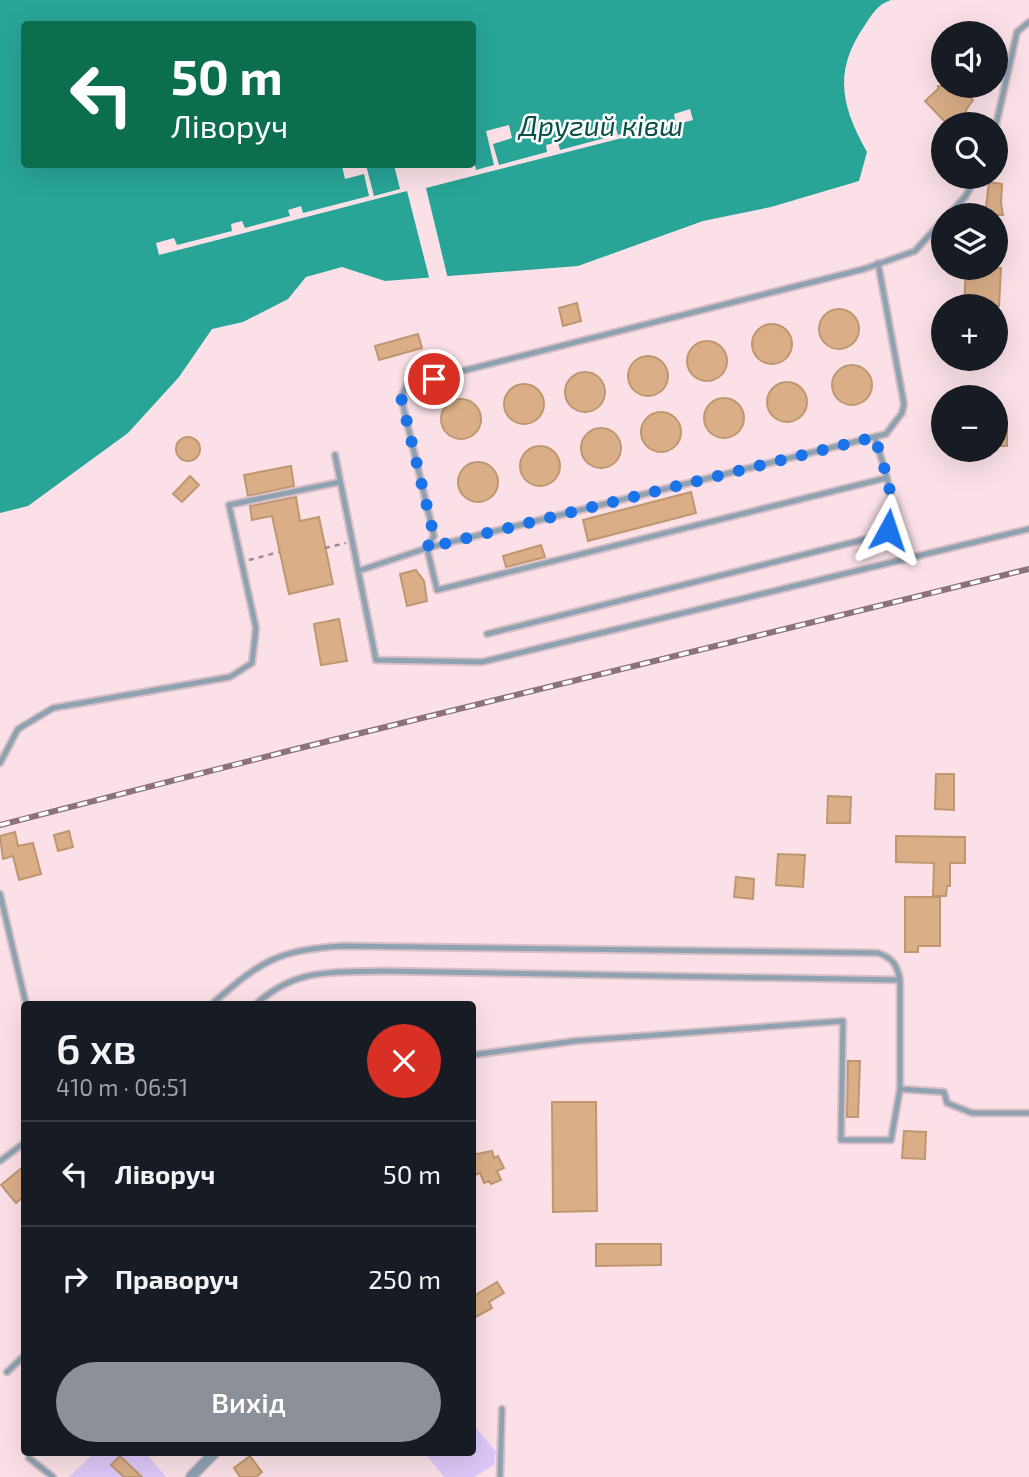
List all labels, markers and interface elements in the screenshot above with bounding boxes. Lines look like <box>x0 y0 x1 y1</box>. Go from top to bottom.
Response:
map controls <box>931 21 1008 462</box>
button: sound <box>931 21 1008 98</box>
text: 50 m <box>171 46 283 105</box>
icon: left <box>56 49 147 140</box>
text: Ліворуч <box>171 106 288 144</box>
water label: Другий ківш <box>517 108 683 142</box>
button: search <box>931 112 1008 189</box>
button: layers <box>931 203 1008 280</box>
button: + <box>931 294 1008 371</box>
pin <box>404 349 464 409</box>
icon: arrive <box>415 360 453 398</box>
button: − <box>931 385 1008 462</box>
position arrow <box>851 493 925 567</box>
text: 6 хв <box>56 1022 137 1072</box>
button: close <box>367 1024 441 1098</box>
text: 410 m · 06:51 <box>56 1073 188 1101</box>
icon: left <box>56 1155 94 1193</box>
text: Ліворуч <box>115 1158 215 1189</box>
text: 50 m <box>383 1158 441 1189</box>
icon: right <box>56 1260 94 1298</box>
text: Праворуч <box>115 1263 239 1294</box>
text: 250 m <box>368 1263 441 1294</box>
button: Вихід <box>56 1362 441 1442</box>

